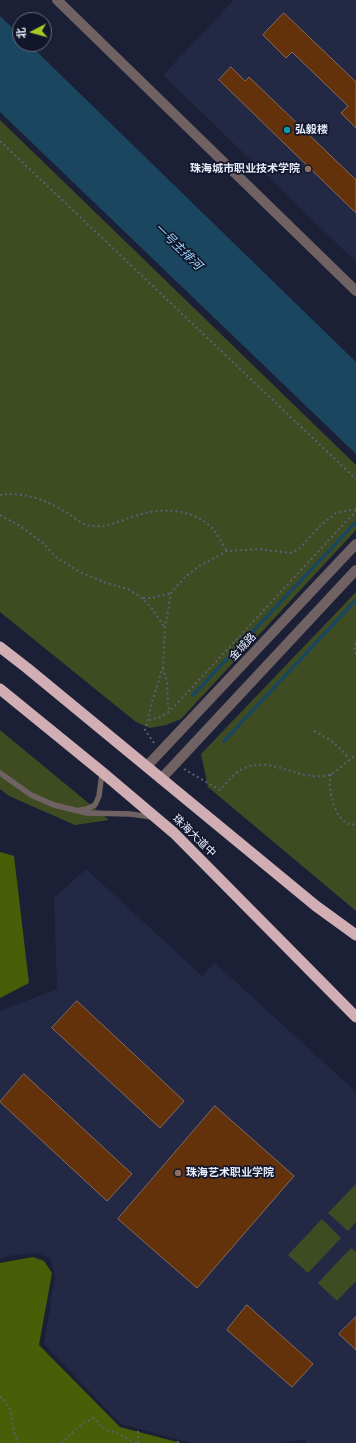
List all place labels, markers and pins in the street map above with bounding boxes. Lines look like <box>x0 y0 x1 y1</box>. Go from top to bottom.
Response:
place label: 弘毅楼 <box>295 123 328 137</box>
marker: 弘毅楼 <box>282 125 292 135</box>
place label: 珠海城市职业技术学院 <box>190 162 300 176</box>
marker: 珠海城市职业技术学院 <box>303 164 313 174</box>
place label: 珠海艺术职业学院 <box>186 1166 274 1180</box>
marker: 珠海艺术职业学院 <box>173 1168 183 1178</box>

